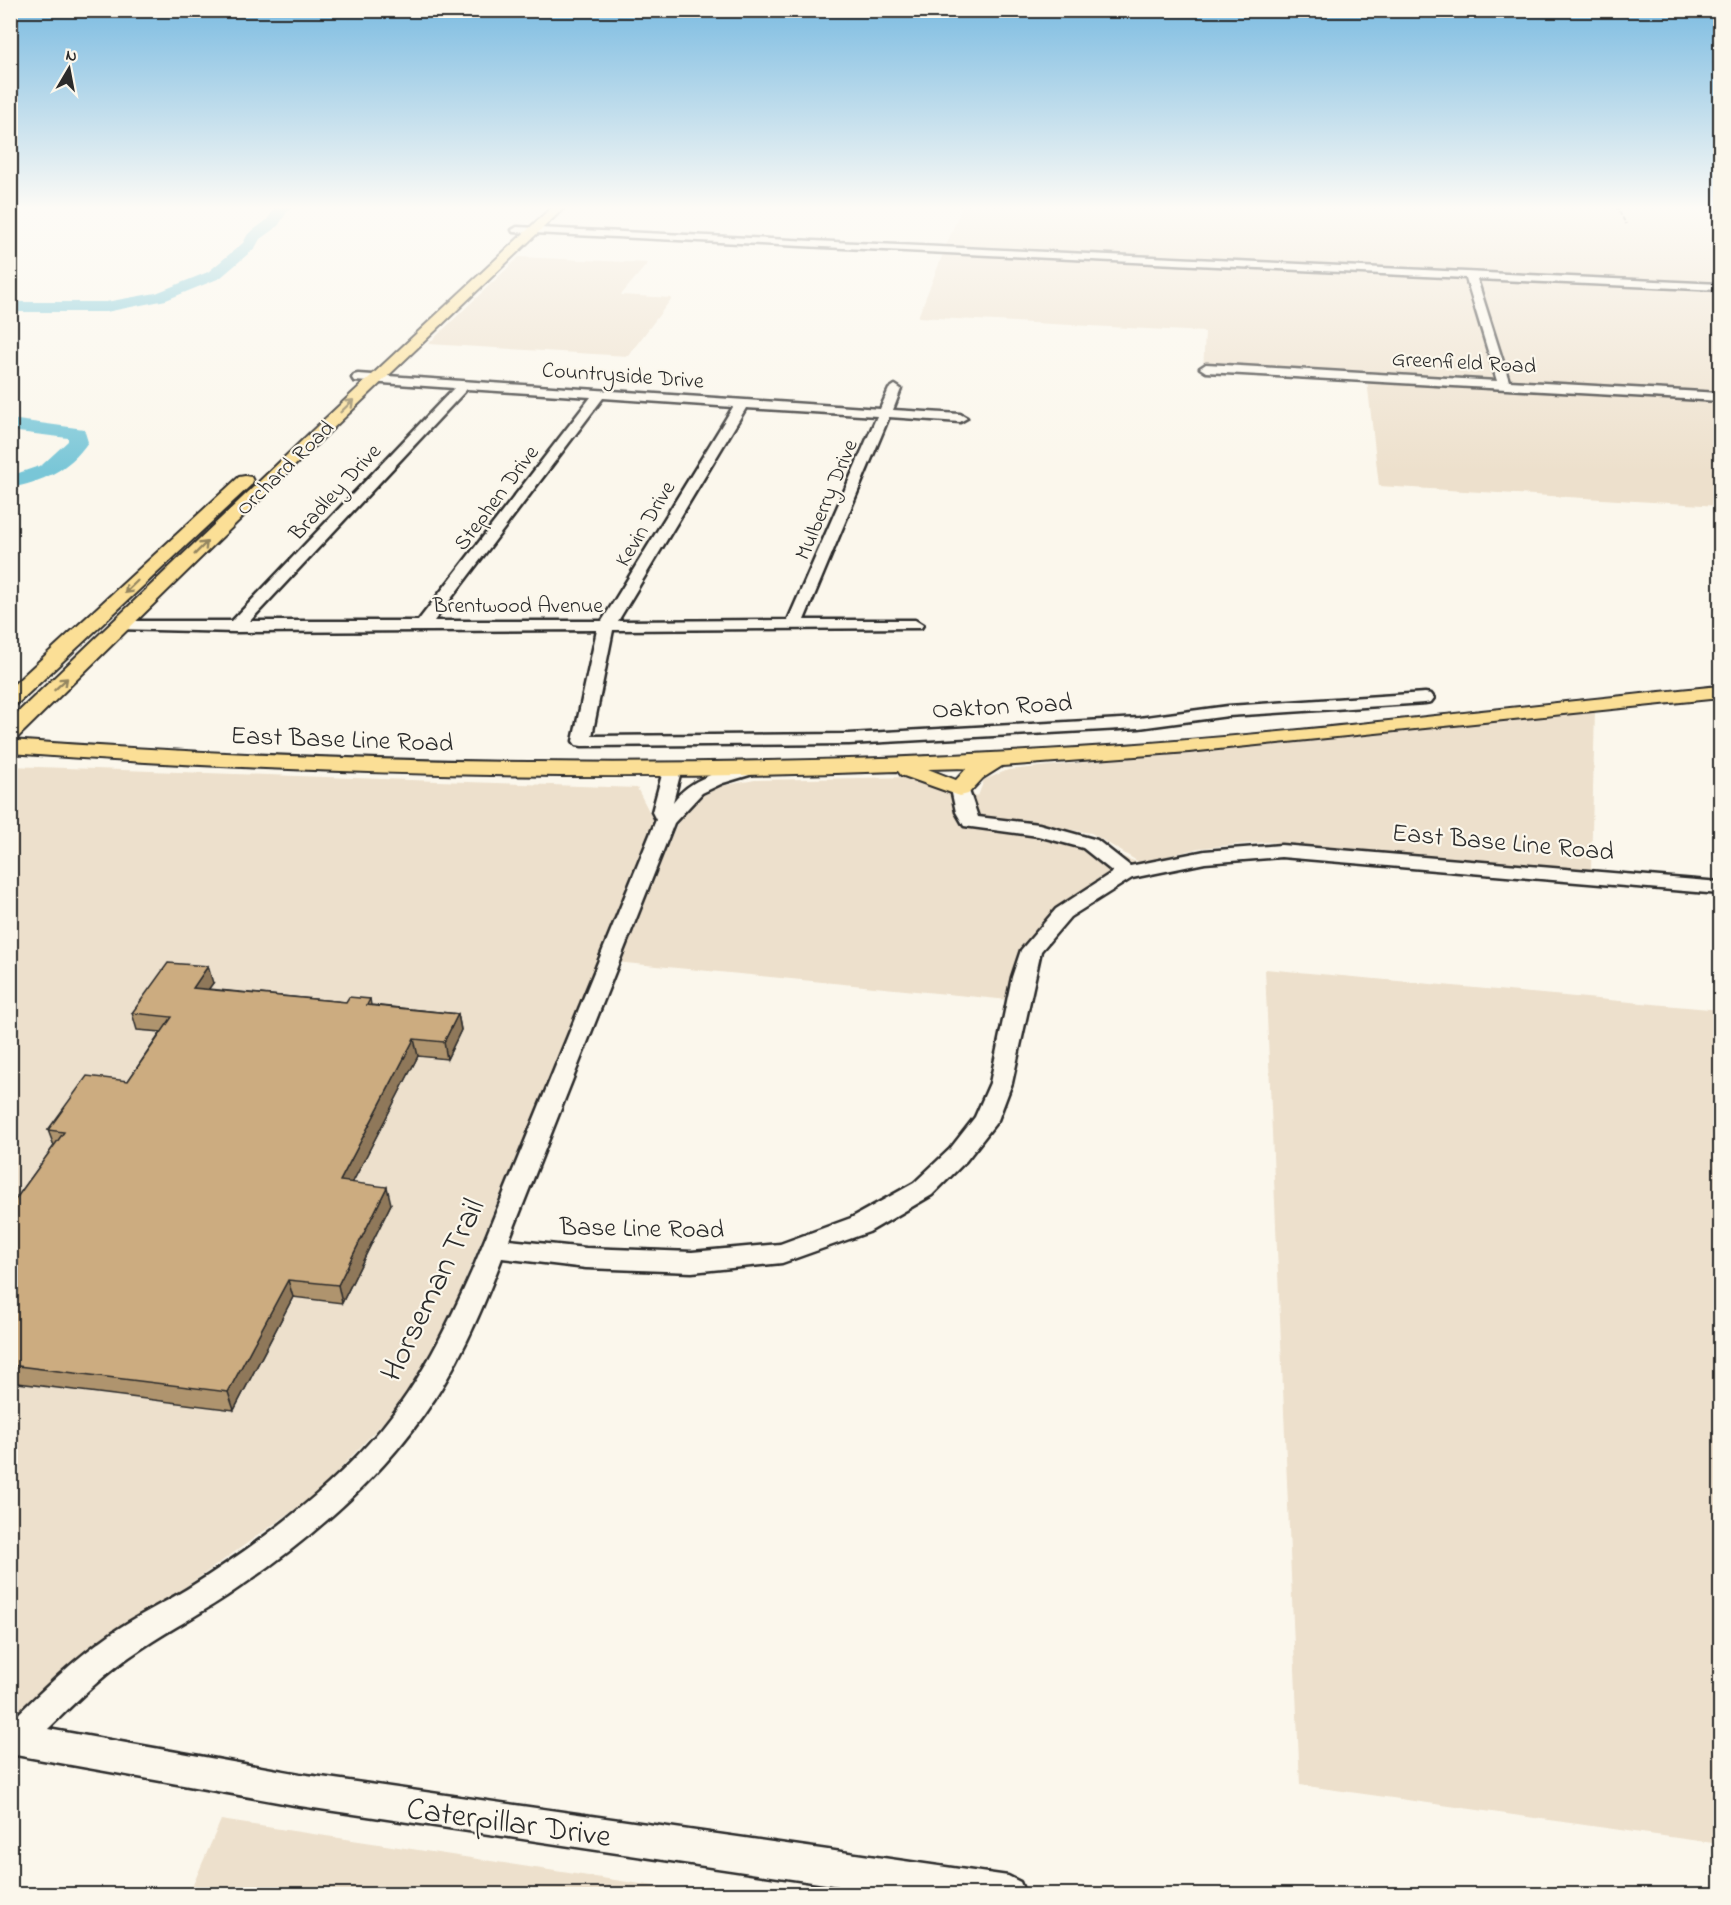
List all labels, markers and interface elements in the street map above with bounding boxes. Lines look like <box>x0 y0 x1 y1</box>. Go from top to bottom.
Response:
north arrow <box>39 39 99 99</box>
text: N <box>64 43 79 69</box>
street label: Greenfield Road <box>1391 344 1537 384</box>
street label: Countryside Drive <box>541 355 705 400</box>
one-way arrow <box>340 399 355 414</box>
street label: Orchard Road <box>230 414 342 524</box>
street label: Mulberry Drive <box>788 435 869 566</box>
street label: Bradley Drive <box>282 437 391 550</box>
street label: Stephen Drive <box>447 439 548 558</box>
street label: Kevin Drive <box>608 475 685 574</box>
one-way arrow <box>193 540 208 555</box>
one-way arrow <box>124 580 139 595</box>
street label: Brentwood Avenue <box>432 591 603 623</box>
one-way arrow <box>54 677 69 691</box>
street label: Oakton Road <box>931 685 1074 731</box>
street label: East Base Line Road <box>230 718 454 764</box>
street label: East Base Line Road <box>1390 815 1616 873</box>
street label: Horseman Trail <box>370 1191 499 1390</box>
street label: Base Line Road <box>558 1210 725 1250</box>
street label: Caterpillar Drive <box>403 1787 614 1862</box>

